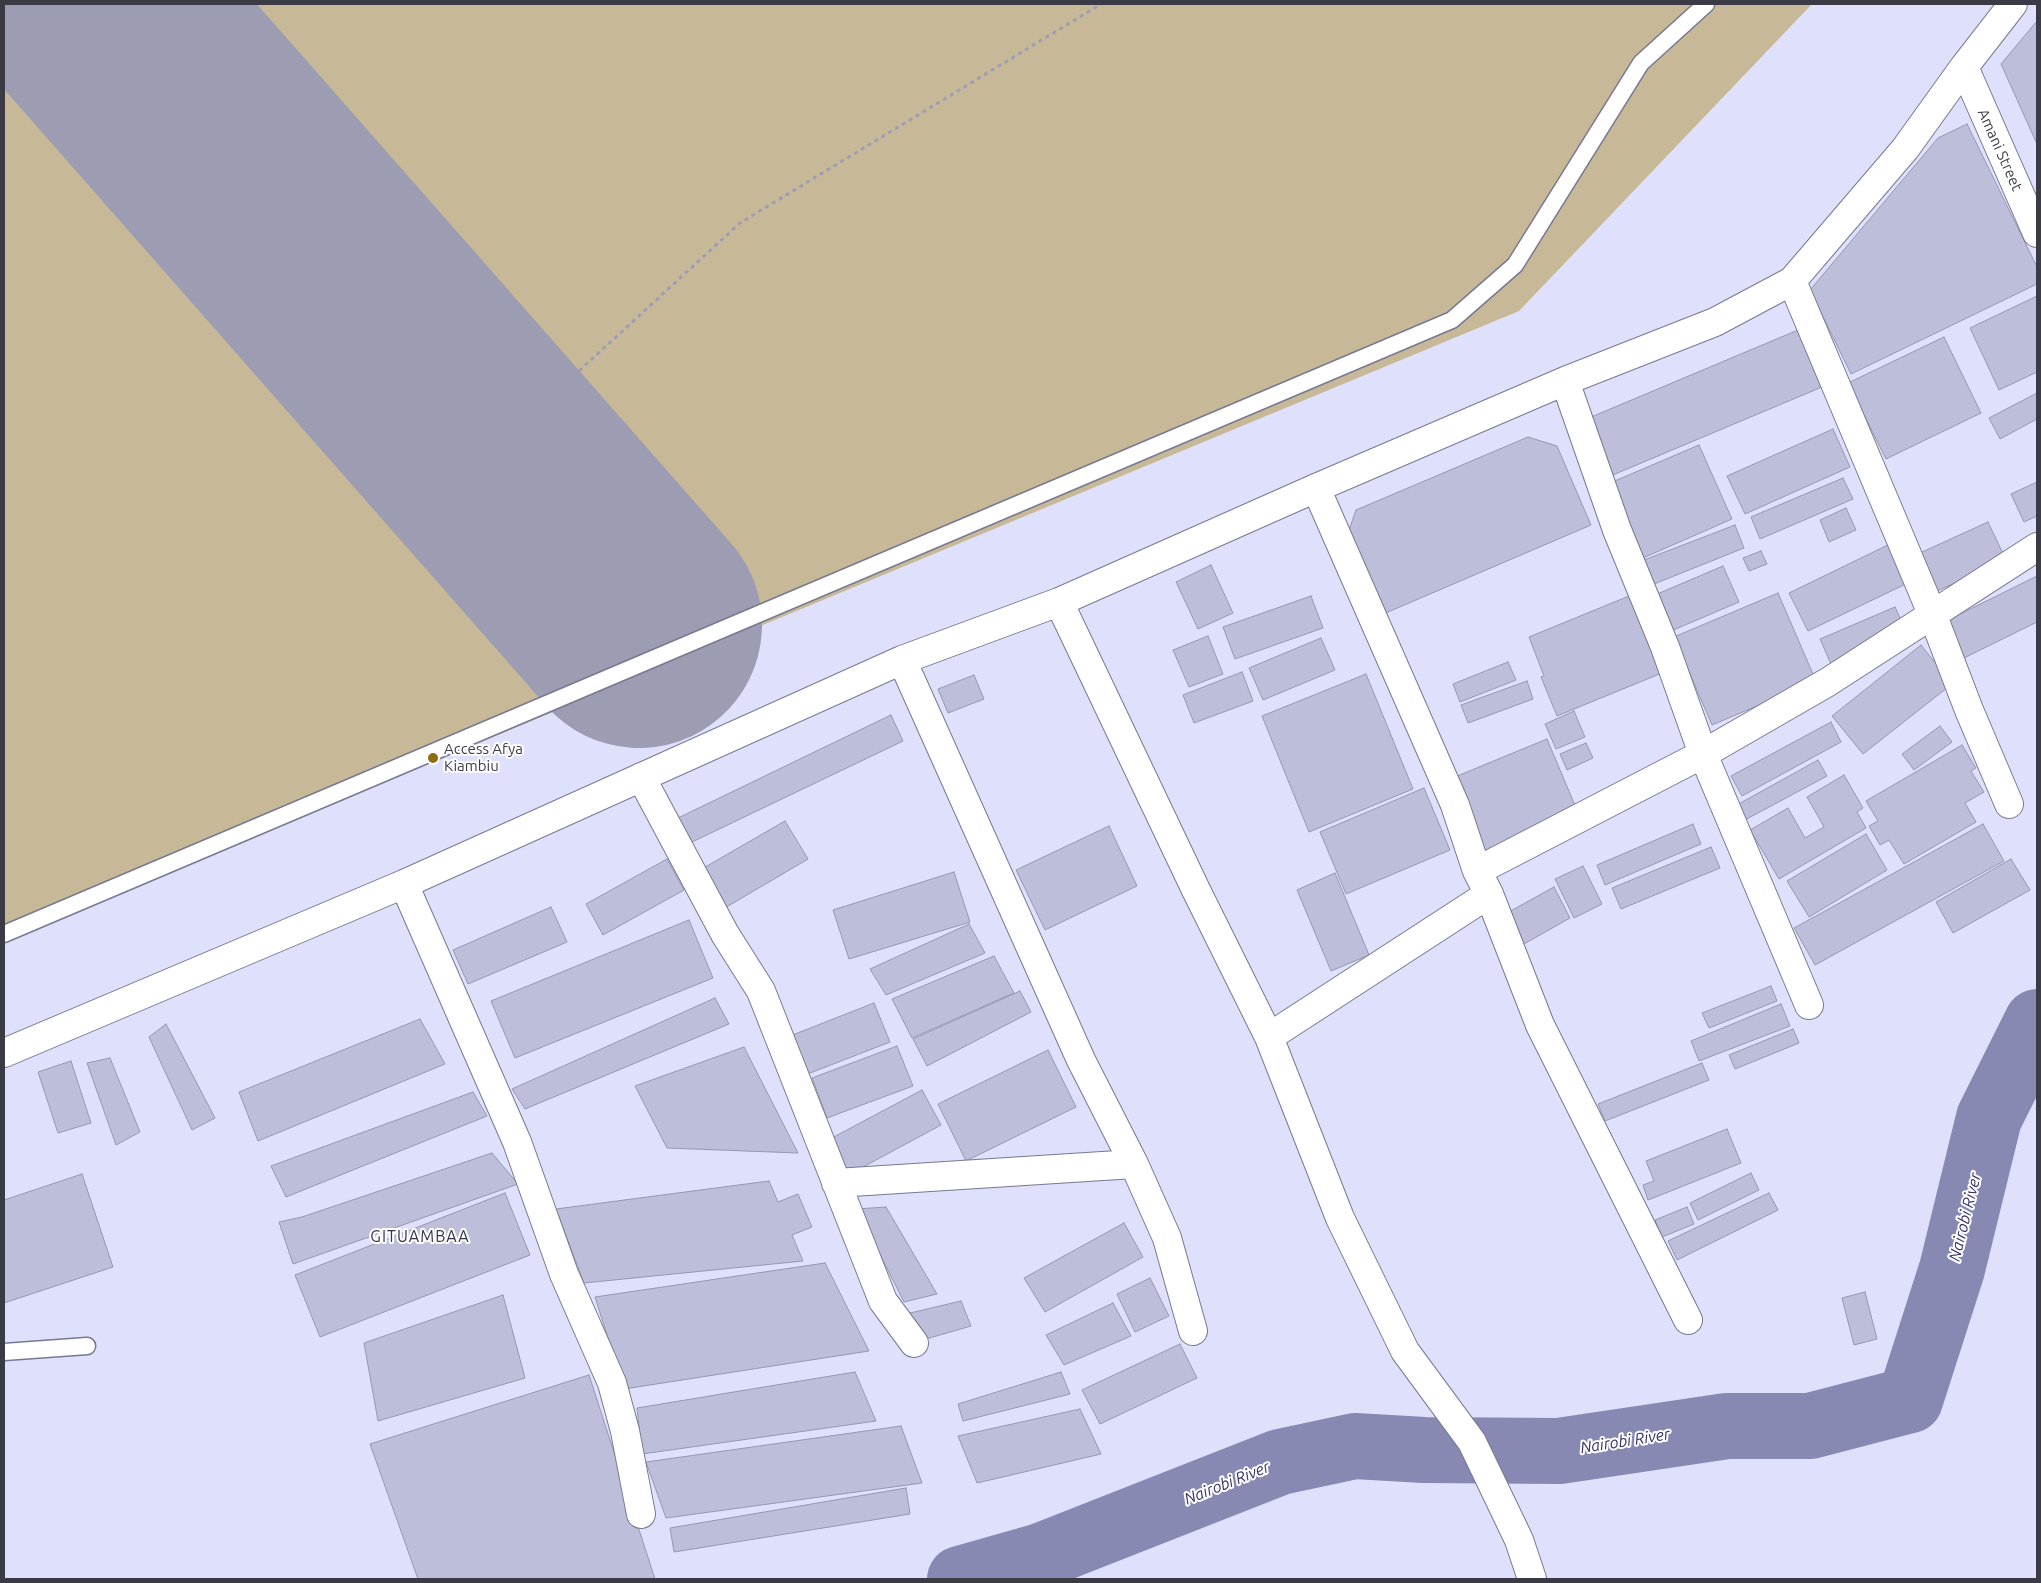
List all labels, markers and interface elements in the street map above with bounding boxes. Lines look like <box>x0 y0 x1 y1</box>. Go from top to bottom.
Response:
street label: Amani Street <box>1974 106 2026 194</box>
place label: Access Afya Kiambiu <box>444 740 523 775</box>
marker: Access Afya Kiambiu <box>426 751 440 765</box>
water label: Nairobi River <box>1945 1171 1985 1263</box>
district label: GITUAMBAA <box>369 1227 471 1247</box>
water label: Nairobi River <box>1579 1424 1671 1458</box>
water label: Nairobi River <box>1181 1457 1273 1509</box>

